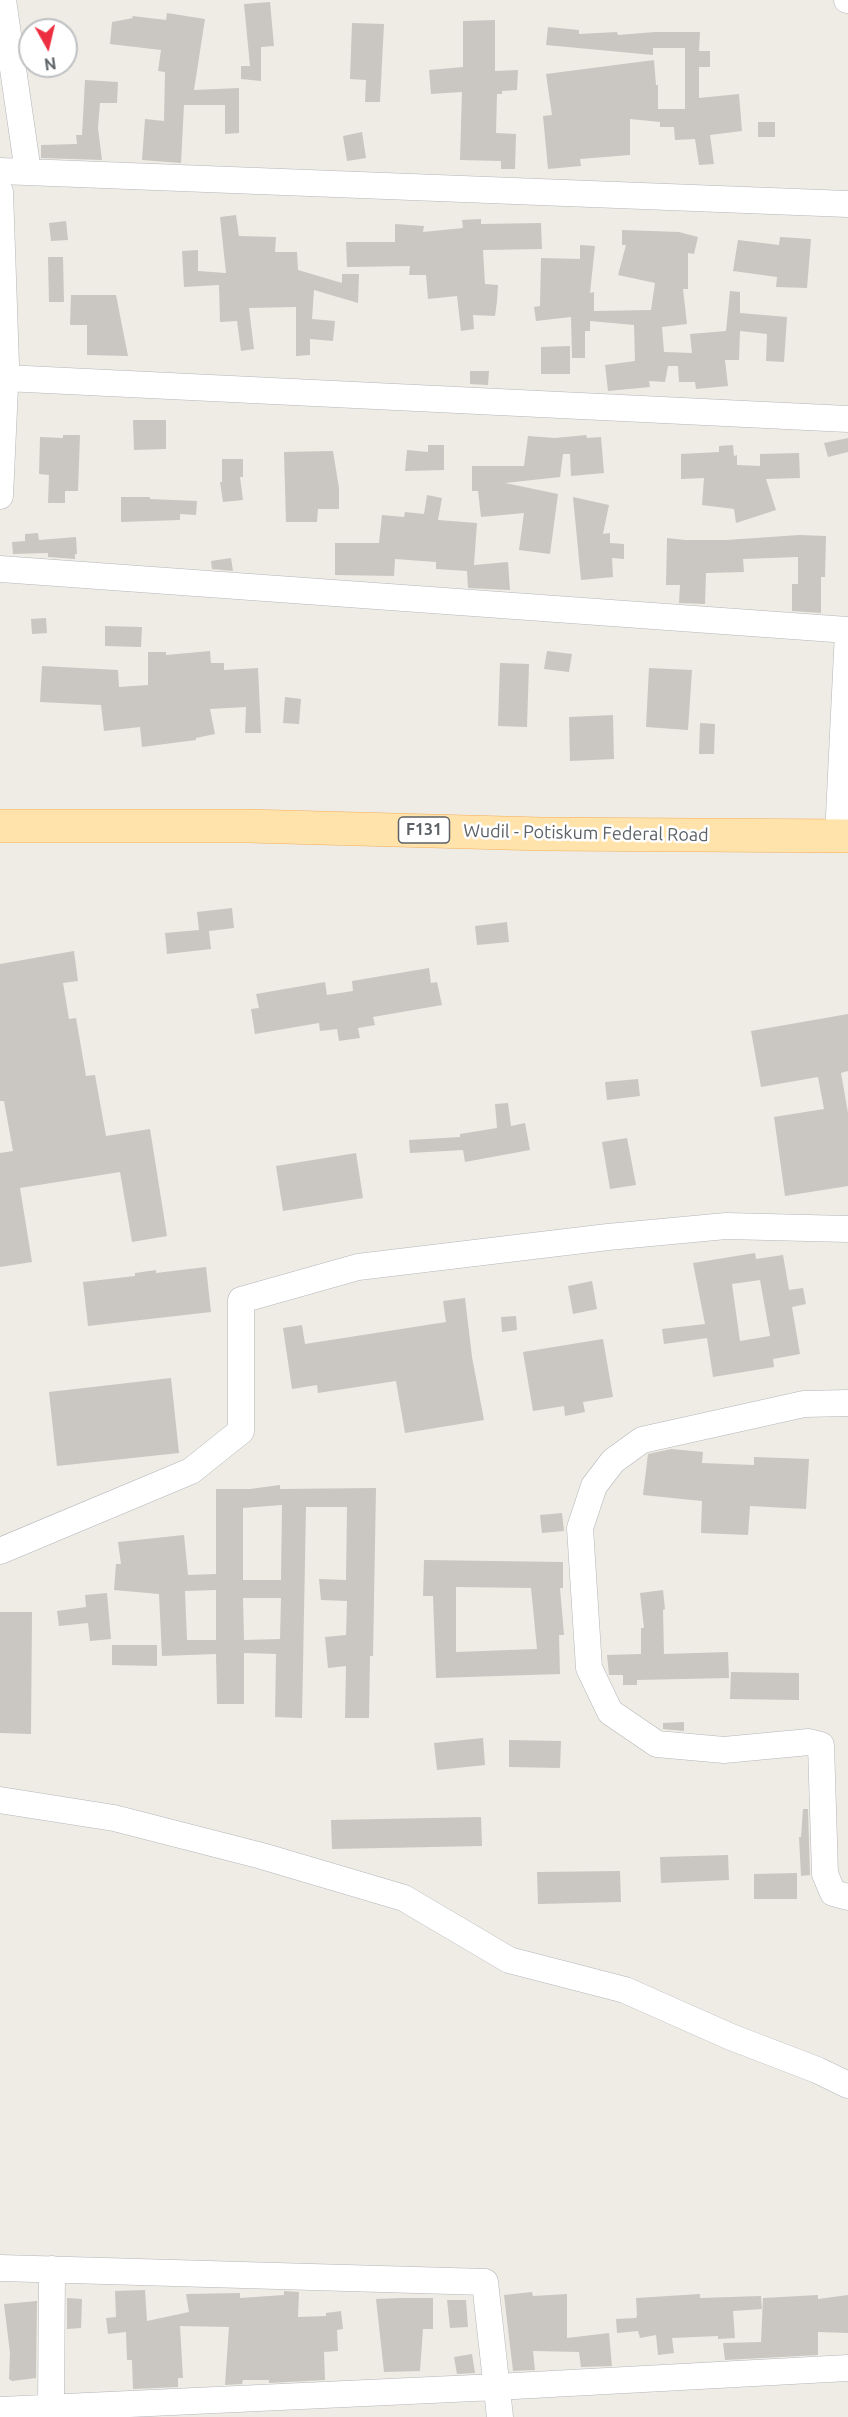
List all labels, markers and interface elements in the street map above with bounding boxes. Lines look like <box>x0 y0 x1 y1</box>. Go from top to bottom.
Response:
north arrow <box>18 18 78 78</box>
text: N <box>43 54 57 74</box>
road number: F131 <box>398 817 450 843</box>
street label: Wudil - Potiskum Federal Road <box>463 820 709 846</box>

